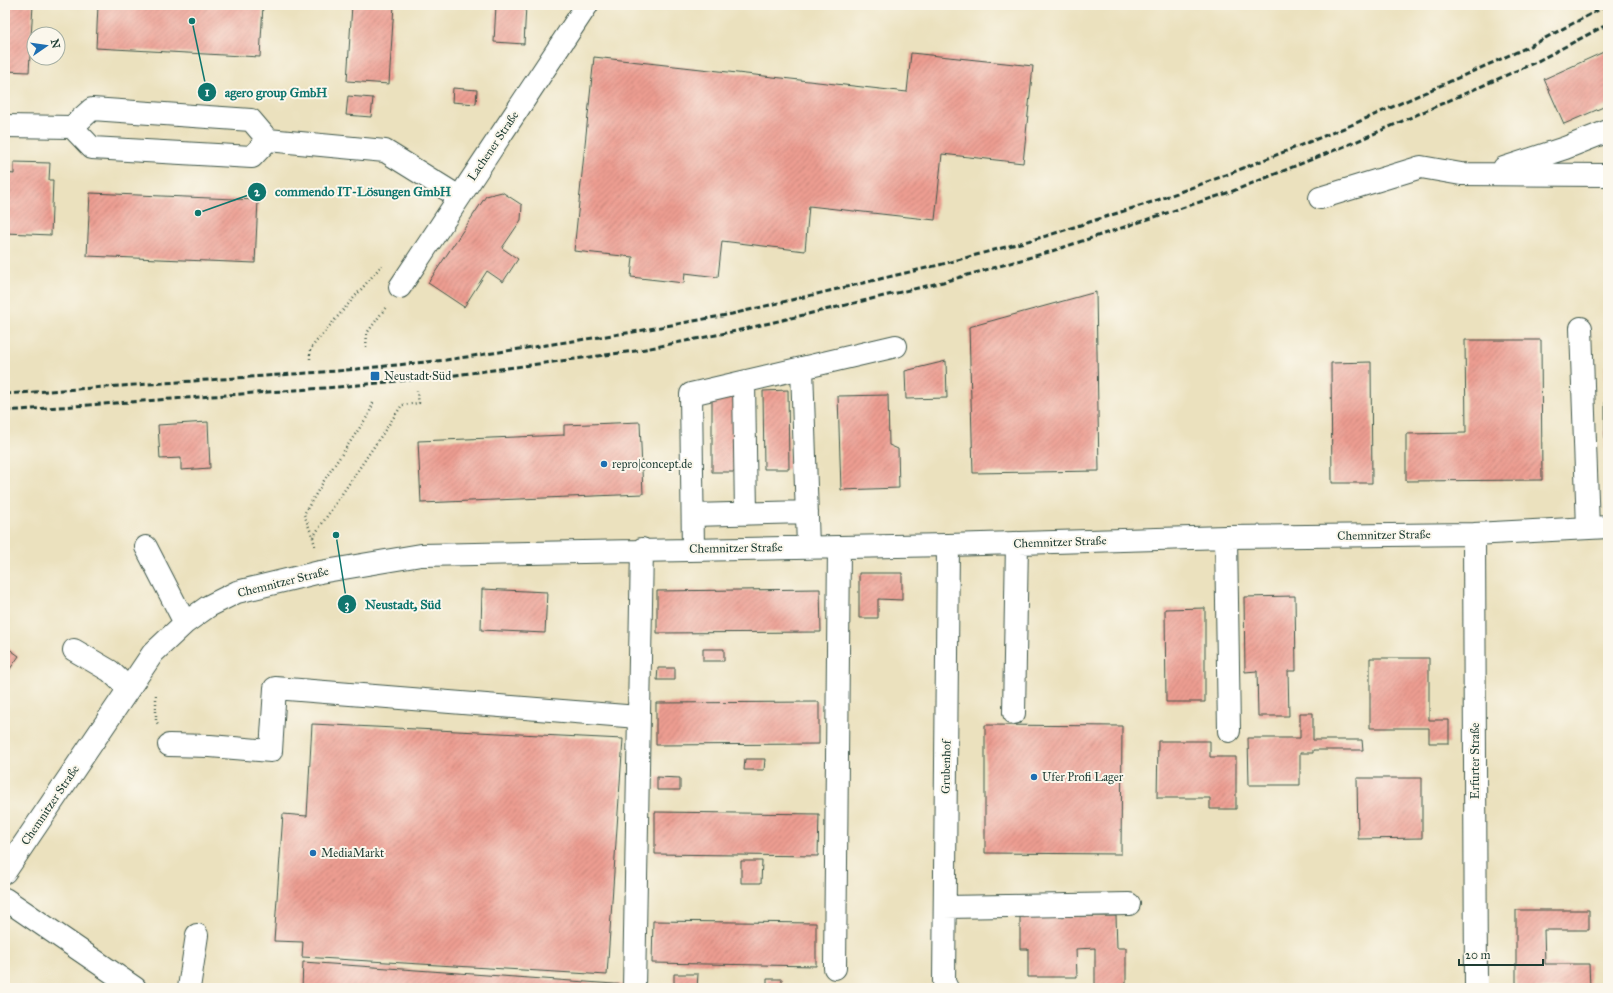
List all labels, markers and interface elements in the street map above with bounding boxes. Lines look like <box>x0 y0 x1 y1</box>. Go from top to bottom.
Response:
north arrow <box>26 26 66 66</box>
text: N <box>48 38 63 51</box>
callout: agero group GmbH <box>197 80 336 105</box>
text: 1 <box>205 85 210 99</box>
text: agero group GmbH <box>225 85 328 101</box>
street label: Lachener Straße <box>465 108 521 184</box>
callout: commendo IT-Lösungen GmbH <box>247 179 459 204</box>
text: commendo IT-Lösungen GmbH <box>275 184 452 200</box>
text: 2 <box>254 185 261 199</box>
place label: Neustadt Süd <box>384 369 451 383</box>
marker: Neustadt Süd <box>369 370 381 382</box>
place label: repro|concept.de <box>612 457 692 471</box>
marker: repro|concept.de <box>599 459 609 469</box>
street label: Chemnitzer Straße <box>1337 527 1431 543</box>
street label: Chemnitzer Straße <box>1013 533 1107 551</box>
street label: Chemnitzer Straße <box>689 540 783 556</box>
street label: Chemnitzer Straße <box>236 564 330 600</box>
callout: Neustadt, Süd <box>337 592 449 617</box>
text: Neustadt, Süd <box>365 597 442 613</box>
text: 3 <box>345 598 350 613</box>
street label: Erfurter Straße <box>1468 723 1482 799</box>
street label: Grubenhof <box>939 738 954 794</box>
street label: Chemnitzer Straße <box>18 762 82 848</box>
place label: Ufer Profi Lager <box>1042 770 1124 785</box>
marker: Ufer Profi Lager <box>1029 772 1039 782</box>
place label: MediaMarkt <box>321 846 385 860</box>
marker: MediaMarkt <box>308 848 318 858</box>
scale bar <box>1459 941 1543 967</box>
text: 20 m <box>1465 948 1491 962</box>

